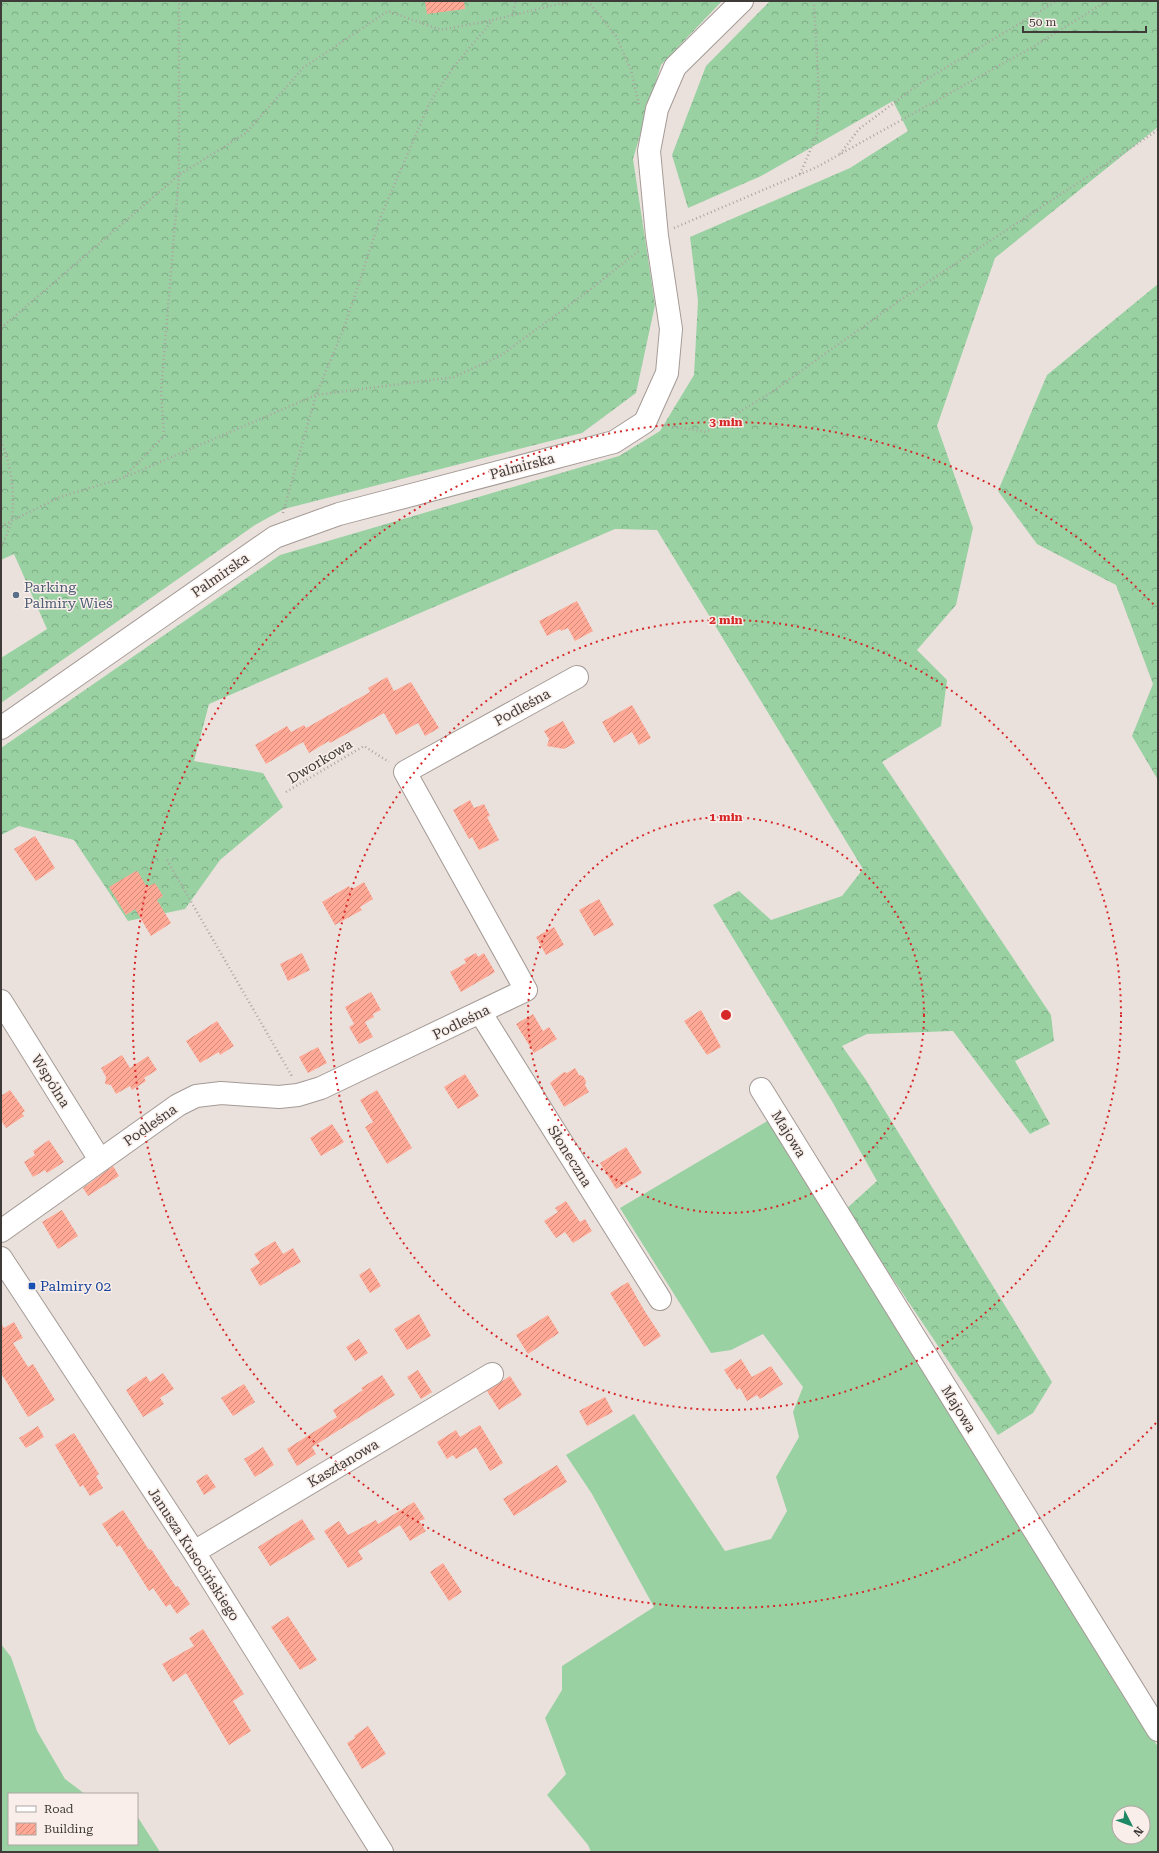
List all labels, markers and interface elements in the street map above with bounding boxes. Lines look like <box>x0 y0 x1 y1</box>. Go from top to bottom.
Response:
scale bar <box>1023 8 1146 34</box>
text: 50 m <box>1029 15 1056 29</box>
text: 3 min <box>709 415 743 429</box>
street label: Palmirska <box>488 450 556 482</box>
street label: Palmirska <box>188 549 252 601</box>
place label: Parking Palmiry Wieś <box>24 579 113 611</box>
marker: Parking Palmiry Wieś <box>11 590 21 600</box>
text: 2 min <box>709 613 743 627</box>
street label: Podleśna <box>491 685 553 729</box>
street label: Dworkowa <box>285 735 355 786</box>
text: 1 min <box>709 810 743 824</box>
street label: Podleśna <box>430 1001 493 1043</box>
centre of rings <box>719 1008 733 1022</box>
street label: Wspólna <box>29 1052 74 1111</box>
street label: Podleśna <box>120 1101 180 1149</box>
street label: Majowa <box>768 1108 810 1161</box>
street label: Słoneczna <box>545 1122 595 1190</box>
place label: Palmiry 02 <box>40 1278 111 1294</box>
marker: Palmiry 02 <box>27 1281 37 1291</box>
street label: Majowa <box>938 1383 980 1436</box>
street label: Kasztanowa <box>305 1435 382 1490</box>
street label: Janusza Kusocińskiego <box>145 1484 243 1624</box>
legend <box>8 1793 138 1845</box>
text: Road <box>44 1802 74 1816</box>
north arrow <box>1111 1805 1151 1845</box>
text: Building <box>44 1822 93 1836</box>
text: N <box>1130 1824 1146 1839</box>

